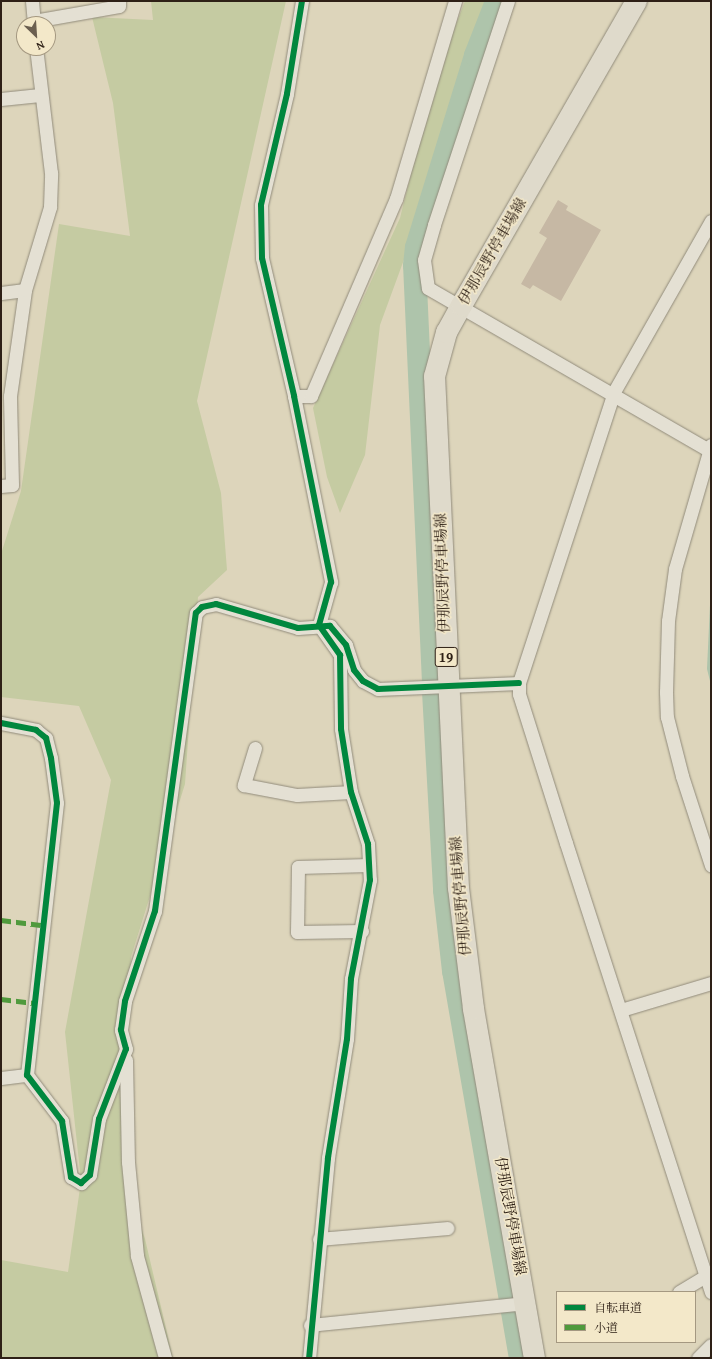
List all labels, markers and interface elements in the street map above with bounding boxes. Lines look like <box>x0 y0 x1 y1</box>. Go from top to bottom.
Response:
north arrow <box>16 16 56 56</box>
text: N <box>34 37 47 55</box>
street label: 伊那辰野停車場線 <box>454 195 530 307</box>
street label: 伊那辰野停車場線 <box>431 513 453 633</box>
road number: 19 <box>434 645 458 669</box>
street label: 伊那辰野停車場線 <box>446 835 474 957</box>
street label: 伊那辰野停車場線 <box>492 1155 530 1277</box>
legend <box>556 1291 696 1343</box>
text: 自転車道 <box>594 1299 642 1316</box>
text: 小道 <box>594 1319 618 1336</box>

